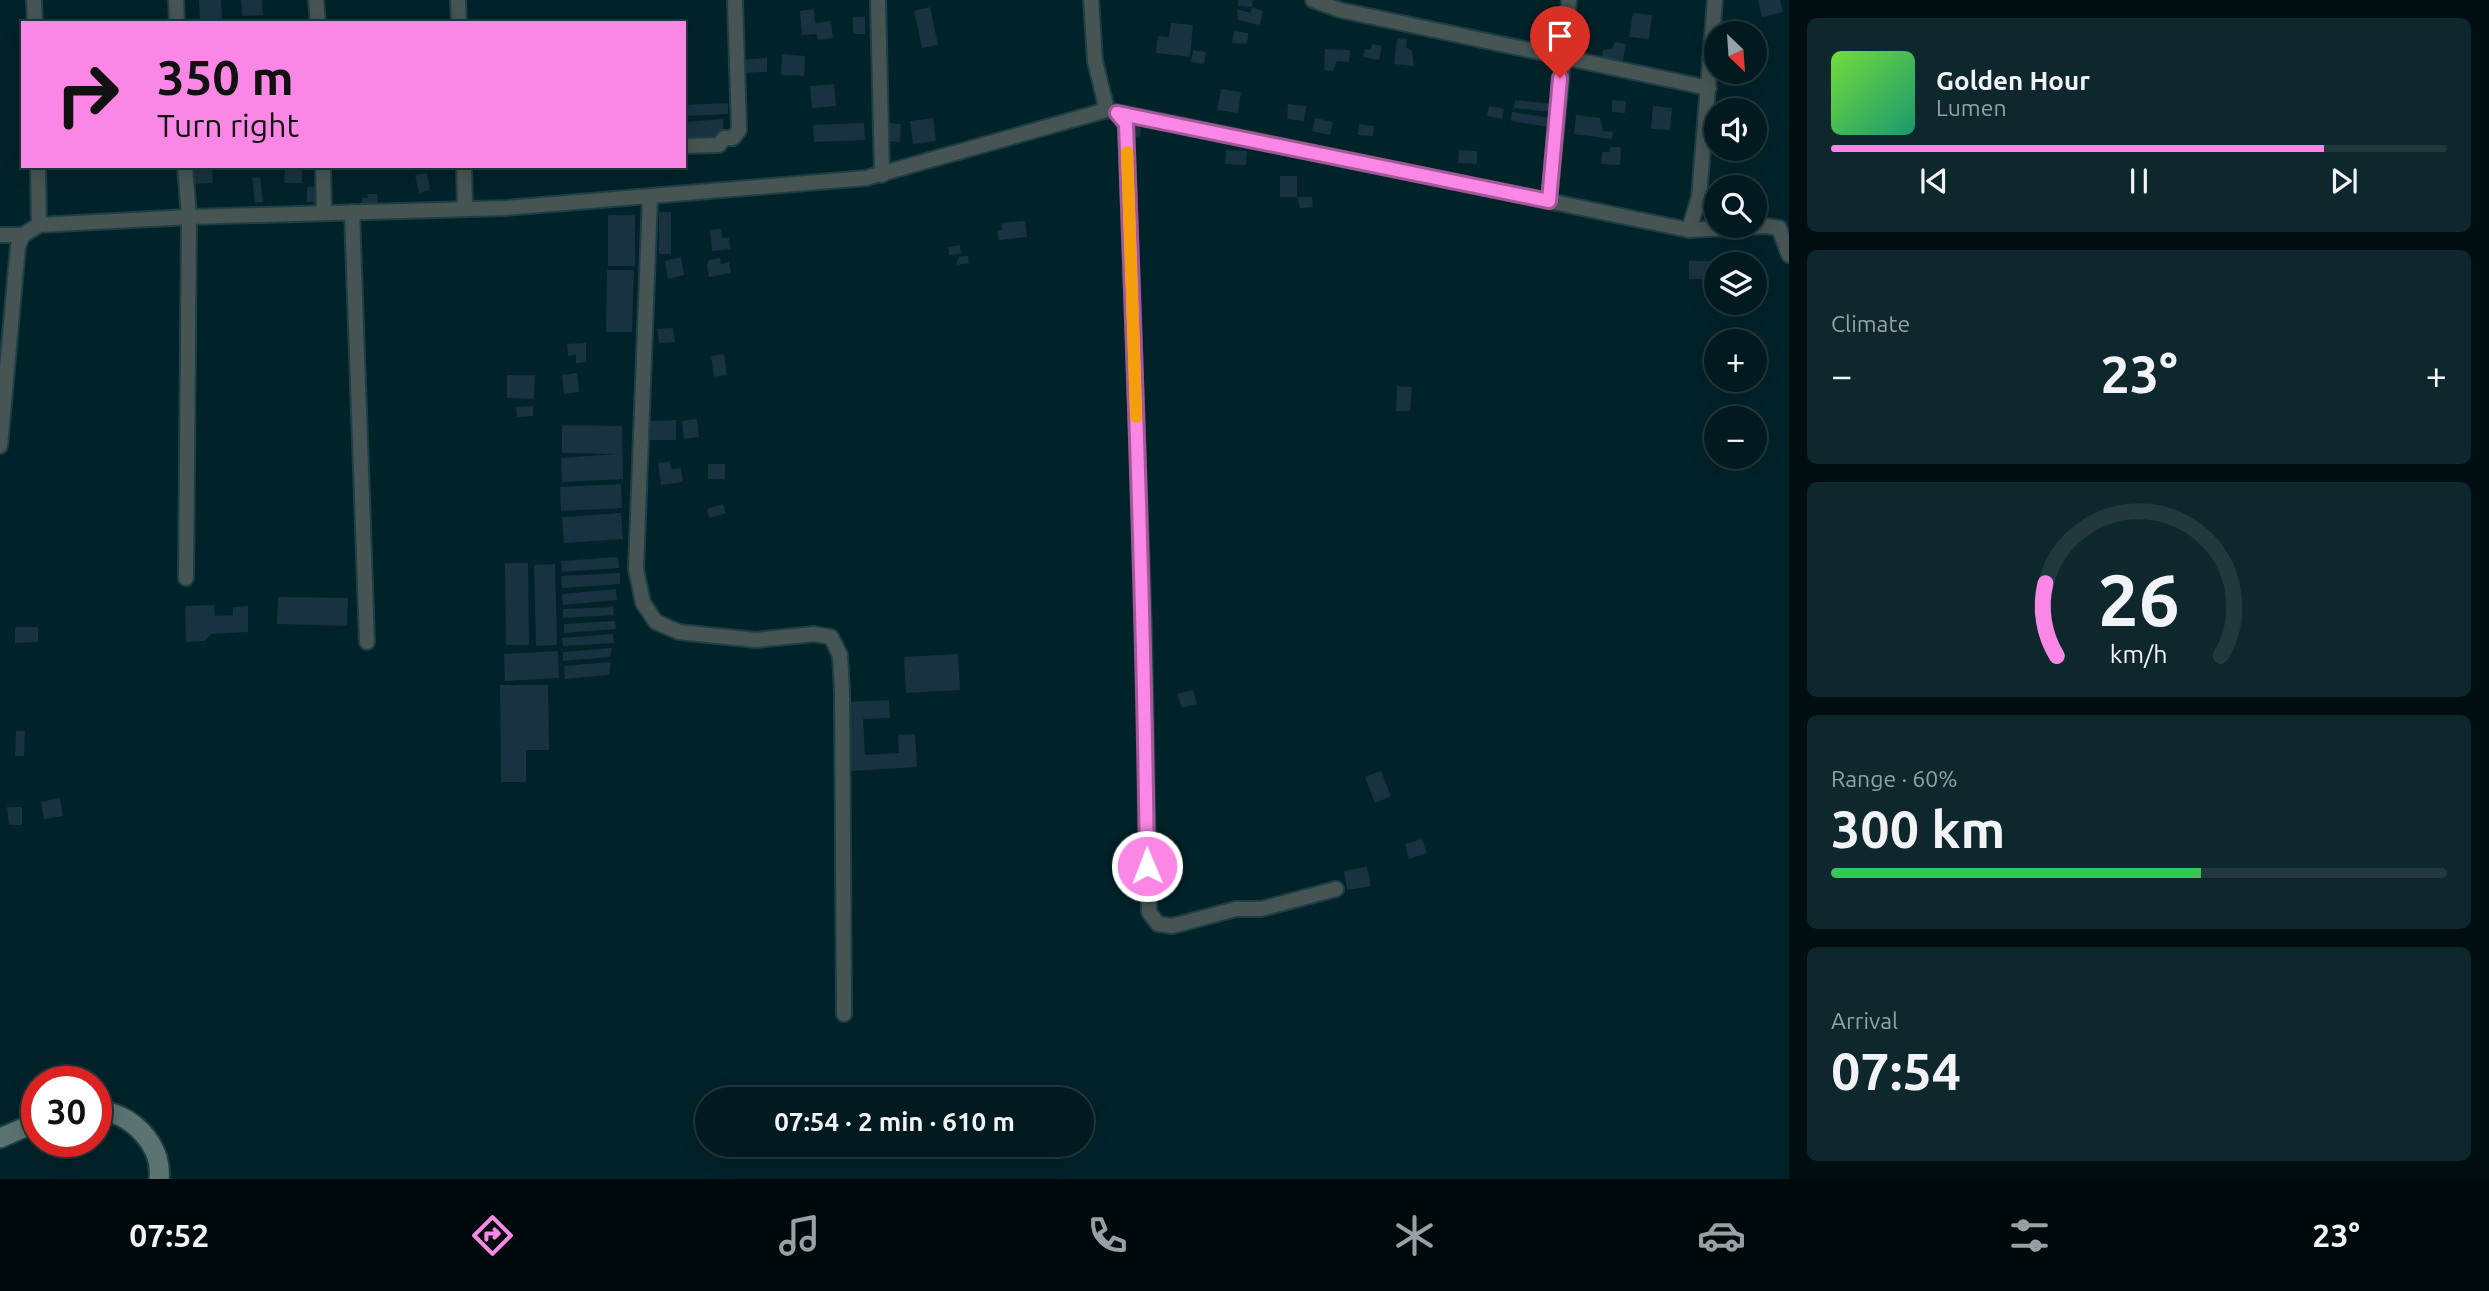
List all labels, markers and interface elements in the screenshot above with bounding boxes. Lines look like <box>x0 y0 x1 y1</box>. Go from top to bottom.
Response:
pin <box>1530 6 1590 78</box>
icon: arrive <box>1541 17 1579 55</box>
north arrow <box>1704 21 1768 84</box>
map controls <box>1704 21 1767 469</box>
icon: right <box>42 49 133 140</box>
text: 350 m <box>157 49 294 104</box>
text: Golden Hour <box>1936 66 2090 95</box>
text: Lumen <box>1936 95 2007 120</box>
button: sound <box>1704 98 1767 161</box>
text: Turn right <box>157 107 299 143</box>
icon: previous <box>1915 162 1953 200</box>
icon: pause <box>2120 162 2158 200</box>
icon: next <box>2325 162 2363 200</box>
button: search <box>1704 175 1767 238</box>
button: layers <box>1704 252 1767 315</box>
text: Climate <box>1831 311 1910 336</box>
button: + <box>1704 329 1767 392</box>
text: 23° <box>2100 345 2178 403</box>
text: − <box>1831 354 1852 396</box>
text: + <box>2426 354 2447 396</box>
button: − <box>1704 406 1767 469</box>
text: 26 <box>2098 558 2180 640</box>
text: km/h <box>2110 639 2168 667</box>
text: Range · 60% <box>1831 766 1958 791</box>
text: 300 km <box>1831 800 2005 858</box>
position arrow <box>1110 829 1184 903</box>
text: Arrival <box>1831 1008 1898 1033</box>
text: 07:54 <box>1831 1042 1961 1100</box>
speed limit sign: 30 <box>21 1066 112 1157</box>
text: 07:54 · 2 min · 610 m <box>774 1107 1015 1136</box>
icon: directions <box>468 1211 517 1260</box>
icon: music <box>775 1211 824 1260</box>
icon: phone <box>1083 1211 1132 1260</box>
icon: climate <box>1390 1211 1439 1260</box>
icon: car <box>1697 1211 1746 1260</box>
icon: filters <box>2005 1211 2054 1260</box>
text: 07:52 <box>129 1217 209 1253</box>
text: 23° <box>2312 1217 2360 1253</box>

